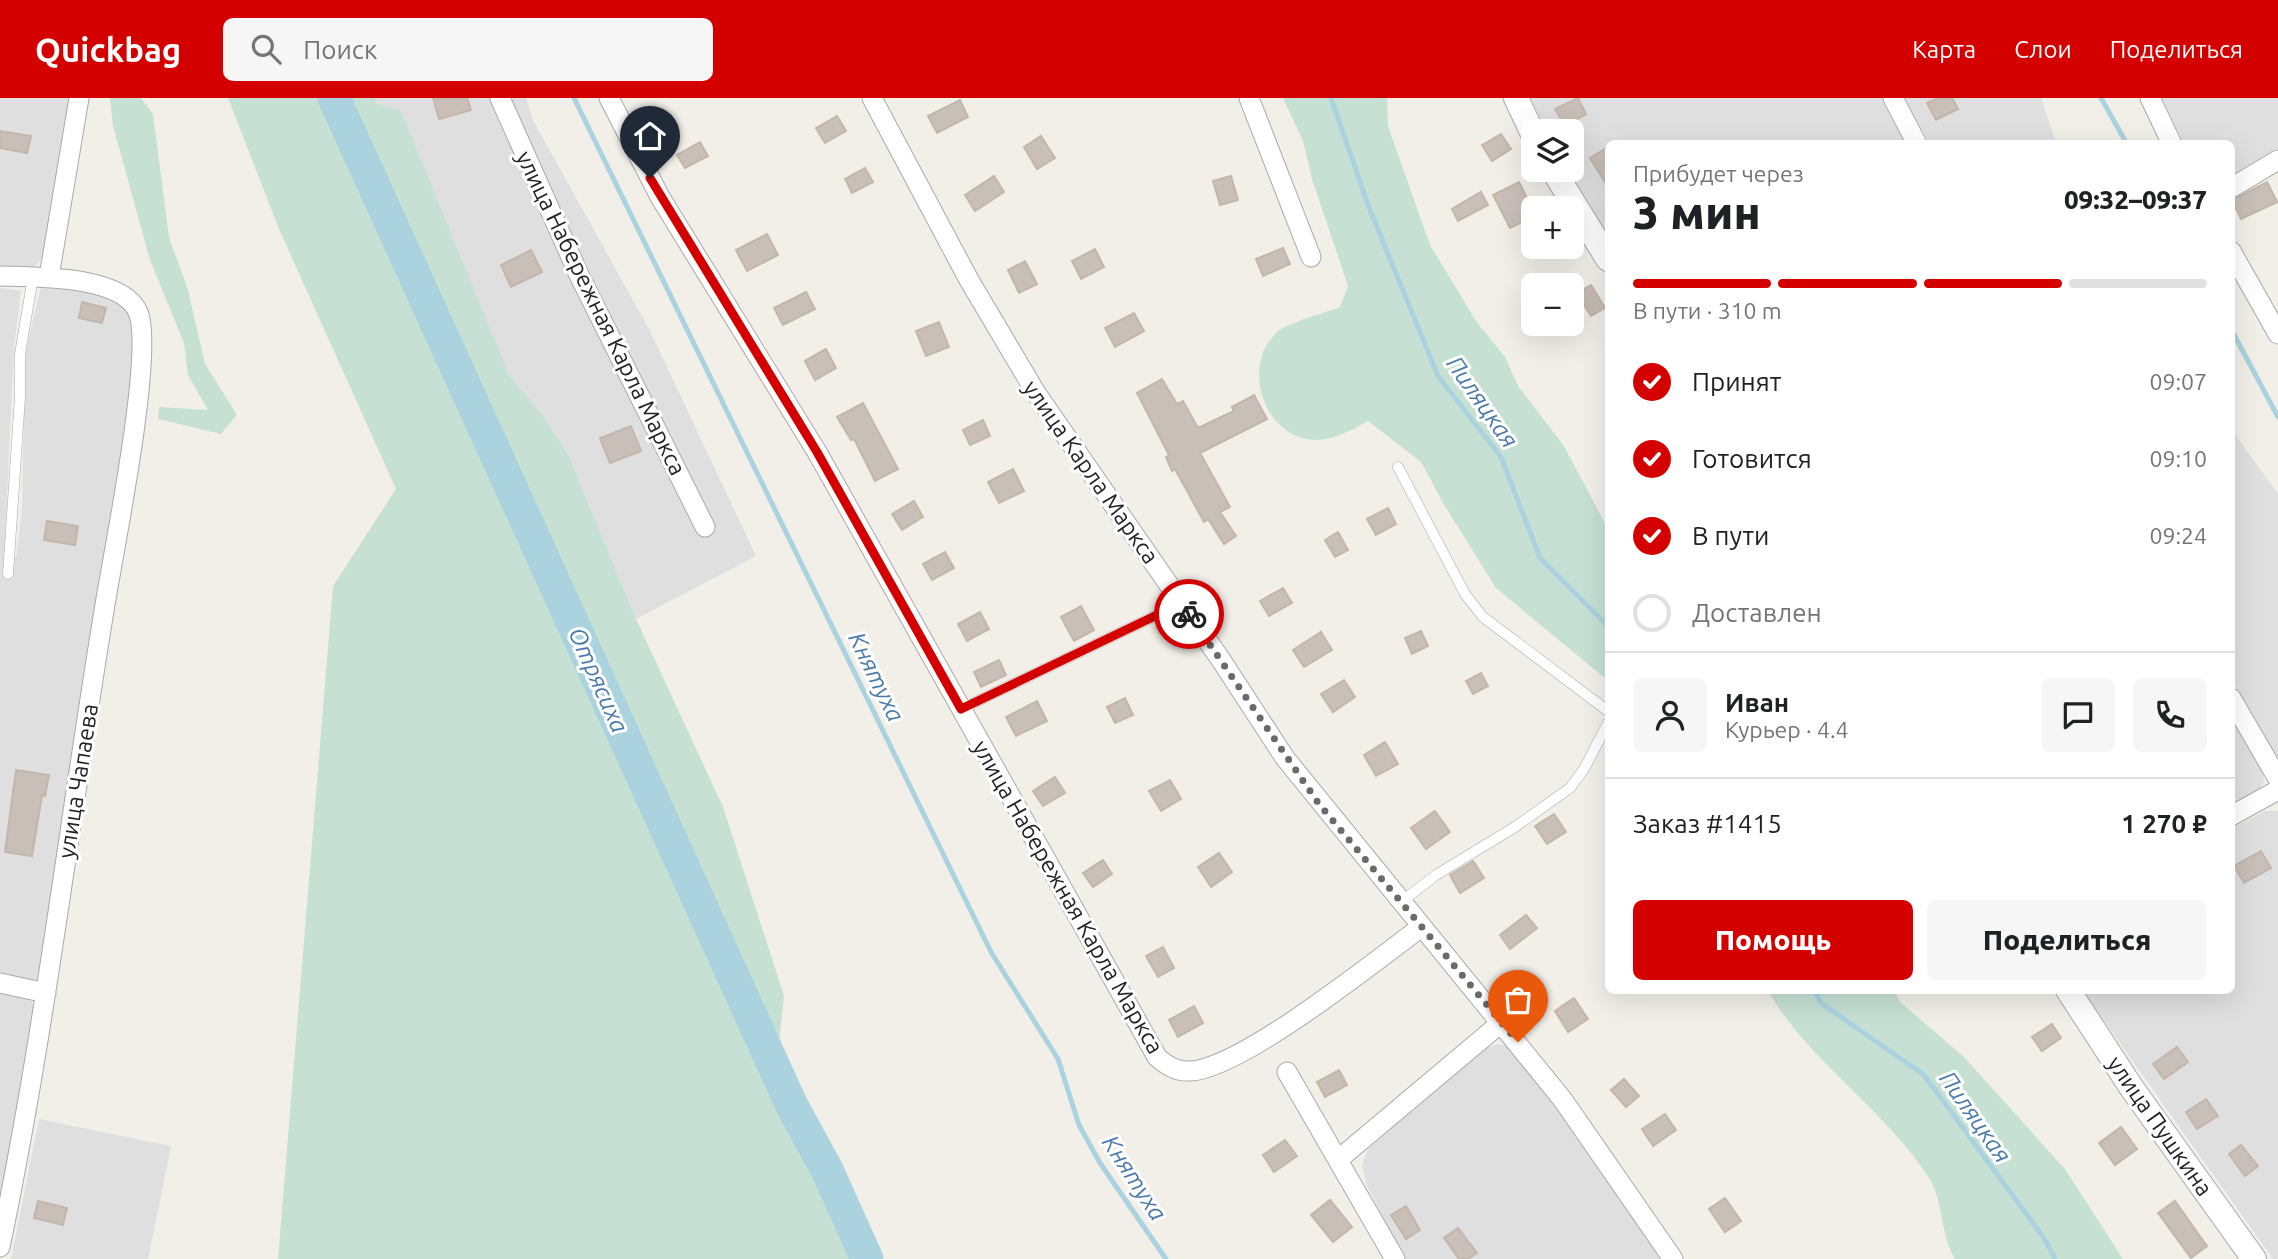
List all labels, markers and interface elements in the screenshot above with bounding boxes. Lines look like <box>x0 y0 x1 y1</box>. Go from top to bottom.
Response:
search box <box>223 18 713 81</box>
icon: search <box>247 30 285 68</box>
text: Quickbag <box>35 31 181 68</box>
text: Поиск <box>303 35 377 64</box>
text: Карта <box>1912 36 1976 63</box>
text: Слои <box>2014 36 2072 63</box>
text: Поделиться <box>2110 36 2243 63</box>
pin <box>620 106 680 178</box>
icon: home <box>631 117 669 155</box>
map controls <box>1521 119 1584 336</box>
button: layers <box>1521 119 1584 182</box>
street label: улица Набережная Карла Маркса <box>512 147 691 479</box>
text: Прибудет через <box>1633 161 1804 186</box>
text: 09:32–09:37 <box>2064 185 2207 214</box>
text: 3 мин <box>1633 186 1761 238</box>
button: + <box>1521 196 1584 259</box>
button: − <box>1521 273 1584 336</box>
text: В пути · 310 m <box>1633 298 1782 323</box>
water label: Пиляцкая <box>1441 351 1524 453</box>
icon: check <box>1633 363 1671 401</box>
text: Принят <box>1692 367 1781 396</box>
text: 09:07 <box>2149 369 2207 394</box>
street label: улица Карла Маркса <box>1019 376 1164 568</box>
icon: check <box>1633 440 1671 478</box>
text: Готовится <box>1692 444 1812 473</box>
text: 09:10 <box>2149 446 2207 471</box>
icon: check <box>1633 517 1671 555</box>
text: В пути <box>1692 521 1769 550</box>
text: 09:24 <box>2149 523 2207 548</box>
courier <box>1154 579 1224 649</box>
icon: bike <box>1170 595 1208 633</box>
text: Доставлен <box>1692 598 1822 627</box>
water label: Отрясиха <box>563 623 634 737</box>
water label: Княтуха <box>843 628 910 726</box>
button: person <box>1633 678 1707 752</box>
button: chat <box>2041 678 2115 752</box>
button: phone <box>2133 678 2207 752</box>
text: Иван <box>1725 688 1789 717</box>
street label: улица Чапаева <box>53 702 102 860</box>
text: Курьер · 4.4 <box>1725 717 1849 742</box>
street label: улица Набережная Карла Маркса <box>968 736 1169 1058</box>
text: Заказ #1415 <box>1633 809 1782 838</box>
text: 1 270 ₽ <box>2121 809 2207 838</box>
button: Помощь <box>1633 900 1913 980</box>
button: Поделиться <box>1927 900 2207 980</box>
pin <box>1488 970 1548 1042</box>
icon: bag <box>1499 981 1537 1019</box>
street label: улица Пушкина <box>2103 1051 2218 1200</box>
water label: Пиляцкая <box>1934 1066 2017 1168</box>
water label: Княтуха <box>1097 1130 1172 1225</box>

